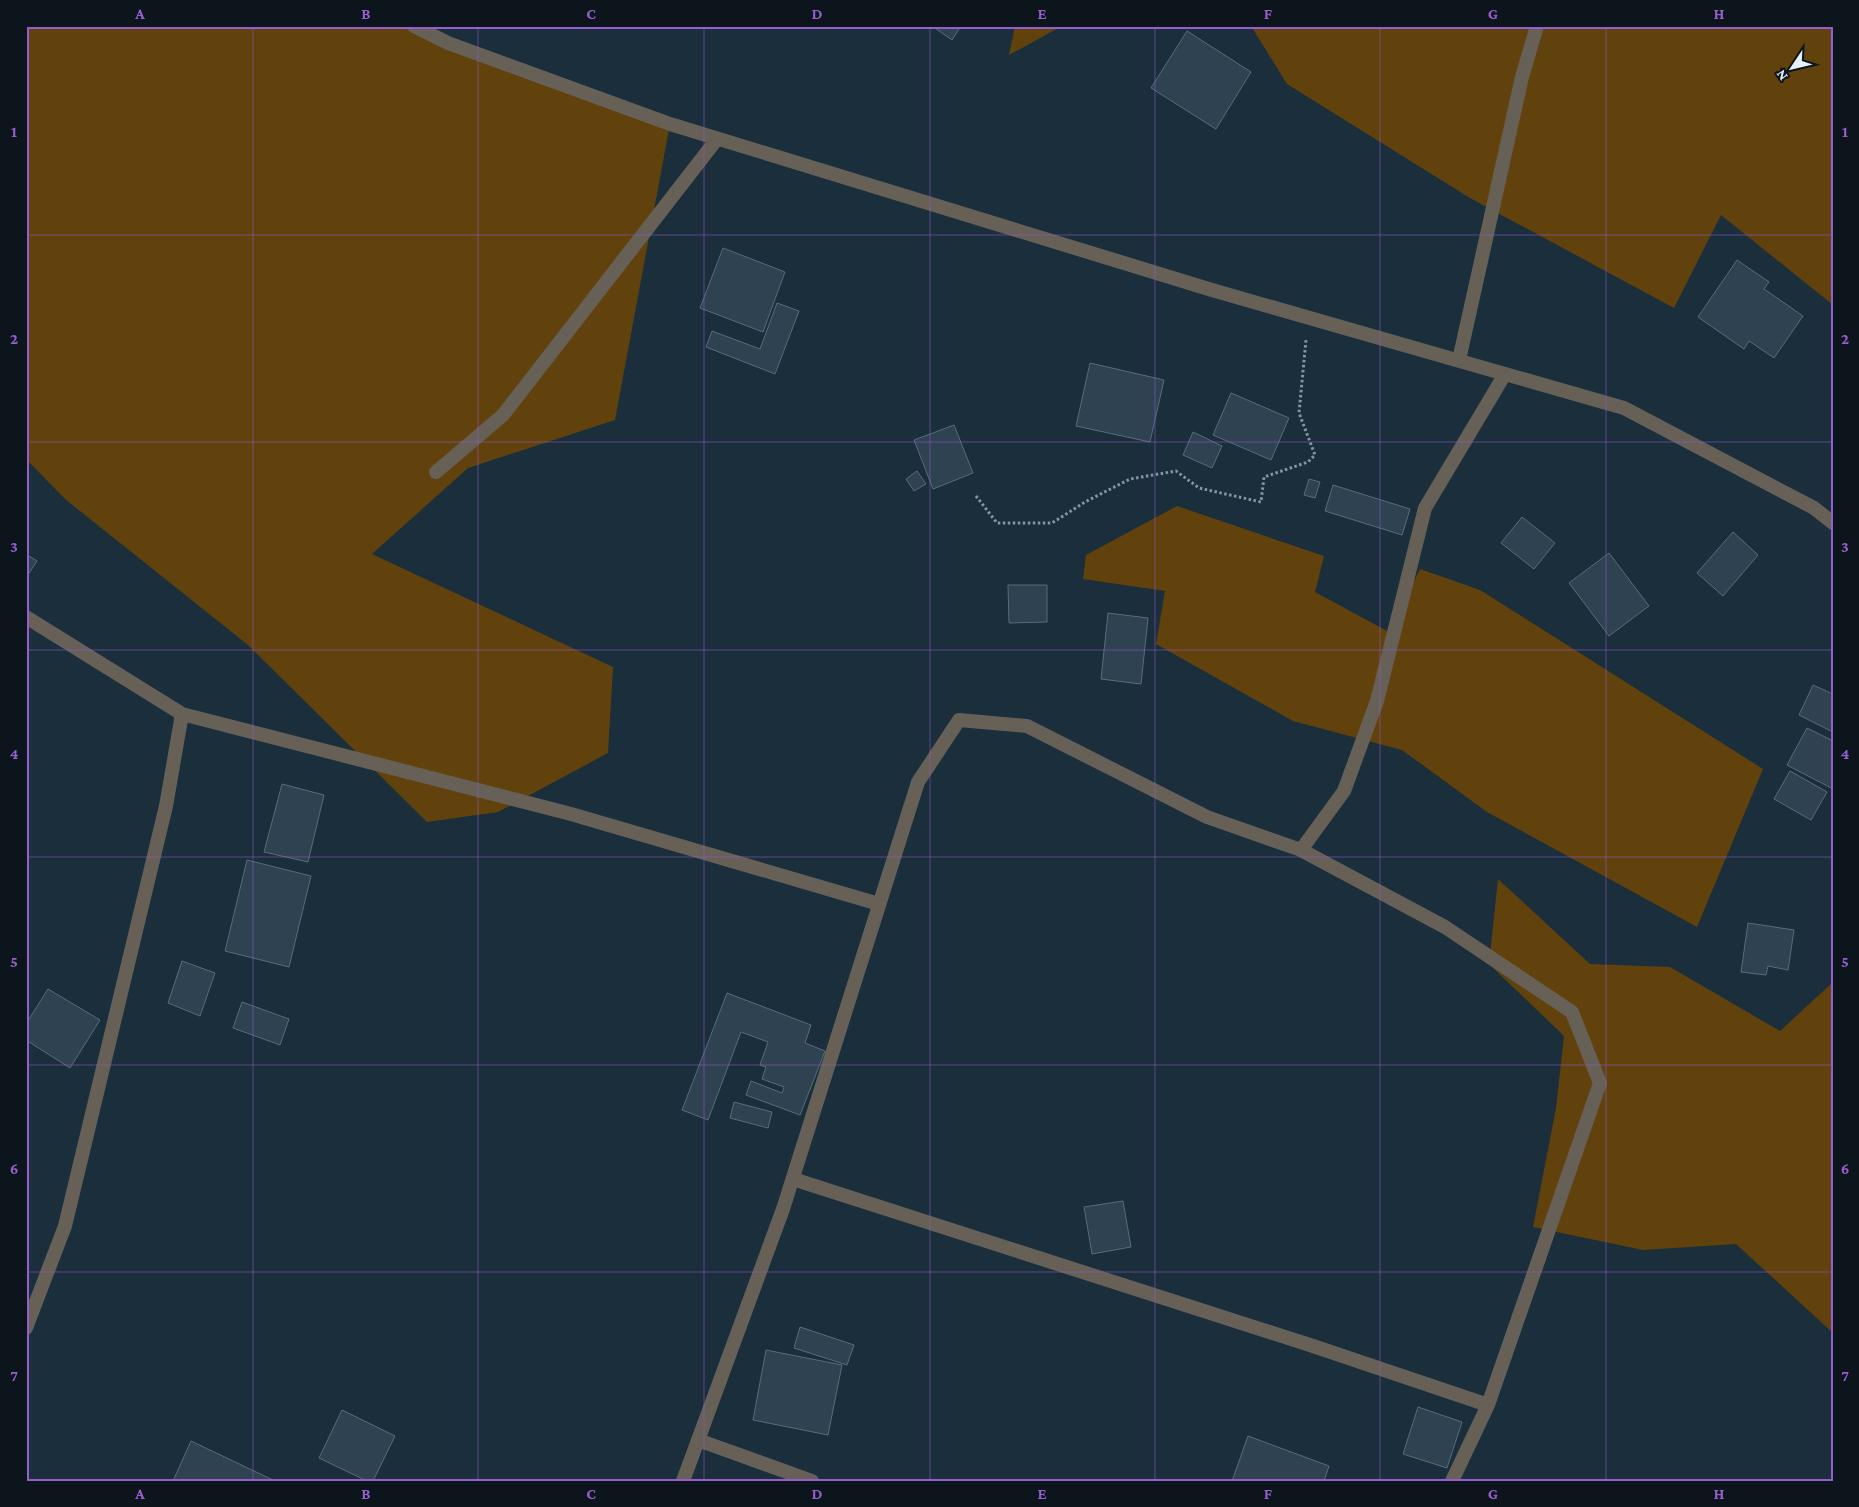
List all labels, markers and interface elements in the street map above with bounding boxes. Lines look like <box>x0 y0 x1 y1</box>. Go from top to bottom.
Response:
text: A <box>134 5 145 22</box>
text: B <box>361 5 371 22</box>
text: C <box>586 5 596 22</box>
text: D <box>811 5 823 22</box>
text: E <box>1037 5 1047 22</box>
text: F <box>1264 5 1273 22</box>
text: G <box>1488 5 1498 22</box>
text: H <box>1714 5 1725 22</box>
north arrow <box>1766 42 1816 92</box>
text: N <box>1772 67 1791 84</box>
text: 1 <box>11 123 17 140</box>
text: 1 <box>1842 123 1848 140</box>
text: 2 <box>10 330 18 347</box>
text: 2 <box>1841 330 1849 347</box>
text: 3 <box>10 538 18 555</box>
text: 3 <box>1841 538 1849 555</box>
text: 4 <box>10 745 19 762</box>
text: 4 <box>1841 745 1850 762</box>
text: 5 <box>10 953 18 970</box>
text: 5 <box>1841 953 1849 970</box>
text: 6 <box>10 1160 18 1177</box>
text: 6 <box>1841 1160 1849 1177</box>
text: 7 <box>10 1367 18 1384</box>
text: 7 <box>1841 1367 1849 1384</box>
text: A <box>134 1485 145 1502</box>
text: B <box>361 1485 371 1502</box>
text: C <box>586 1485 596 1502</box>
text: D <box>811 1485 823 1502</box>
text: E <box>1037 1485 1047 1502</box>
text: F <box>1264 1485 1273 1502</box>
text: G <box>1488 1485 1498 1502</box>
text: H <box>1714 1485 1725 1502</box>

